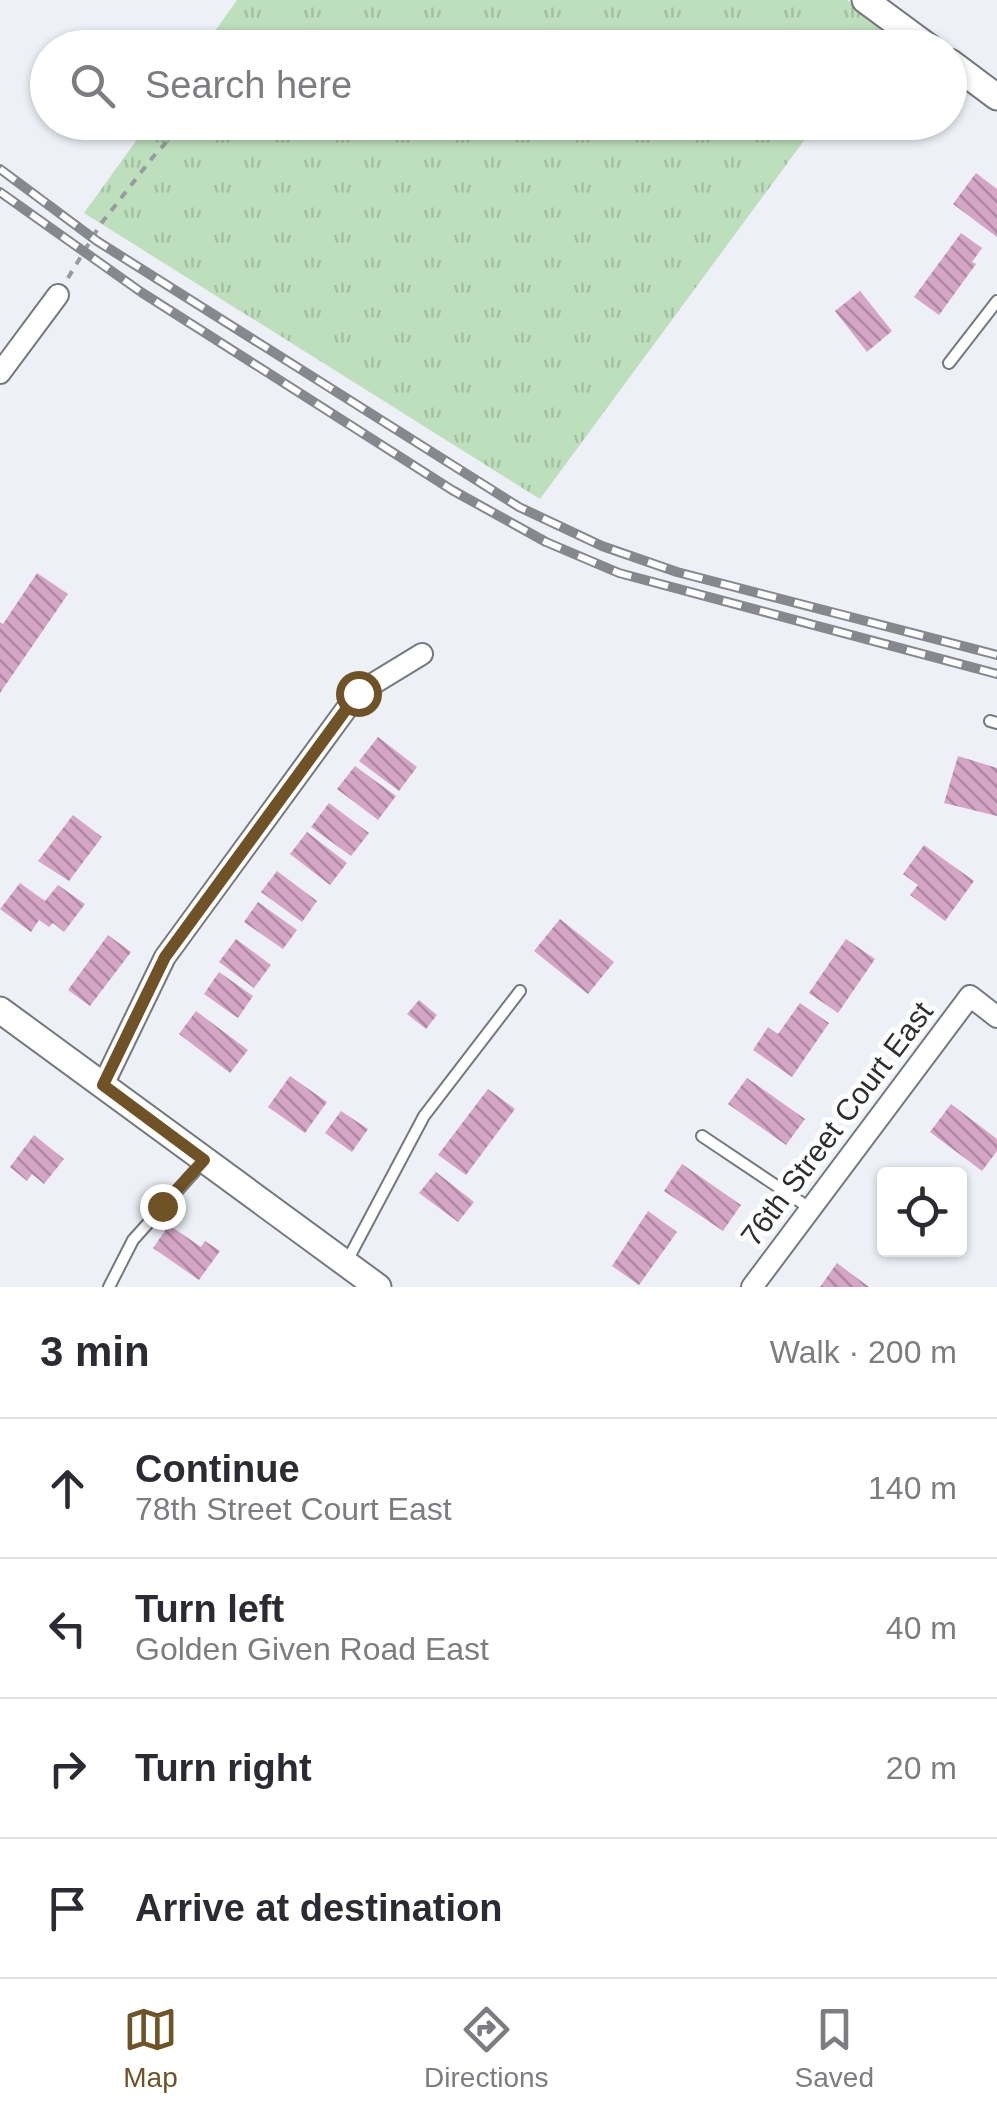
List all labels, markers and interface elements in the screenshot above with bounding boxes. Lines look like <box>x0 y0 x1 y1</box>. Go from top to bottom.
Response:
search box <box>30 30 967 140</box>
icon: search <box>65 58 120 113</box>
text: Search here <box>145 64 352 106</box>
route start <box>336 671 382 717</box>
street label: 76th Street Court East <box>734 995 939 1252</box>
map controls <box>877 1167 967 1257</box>
button: locate <box>877 1167 967 1257</box>
route end <box>140 1184 186 1230</box>
text: 3 min <box>40 1328 150 1375</box>
text: Walk · 200 m <box>770 1334 957 1370</box>
text: Continue <box>135 1448 300 1490</box>
icon: ahead <box>40 1461 95 1516</box>
text: 140 m <box>868 1470 957 1506</box>
text: 78th Street Court East <box>135 1491 452 1527</box>
text: Turn left <box>135 1588 284 1630</box>
icon: left <box>40 1601 95 1656</box>
text: 40 m <box>886 1610 957 1646</box>
text: Golden Given Road East <box>135 1631 489 1667</box>
icon: right <box>40 1741 95 1796</box>
text: Turn right <box>135 1747 312 1789</box>
text: 20 m <box>886 1750 957 1786</box>
icon: arrive <box>40 1881 95 1936</box>
text: Arrive at destination <box>135 1887 502 1929</box>
tab: Map <box>123 2002 178 2094</box>
tab: Directions <box>424 2002 549 2094</box>
tab: Saved <box>795 2002 874 2094</box>

